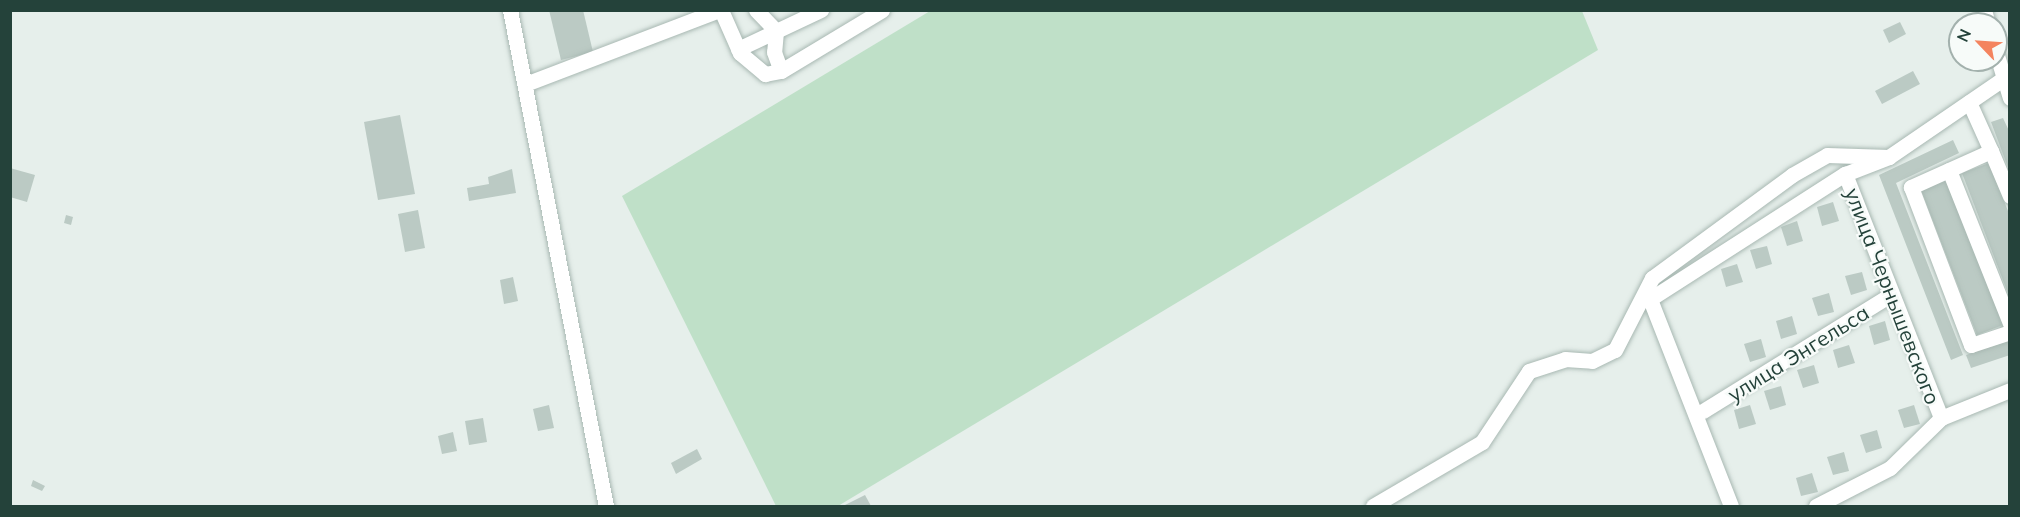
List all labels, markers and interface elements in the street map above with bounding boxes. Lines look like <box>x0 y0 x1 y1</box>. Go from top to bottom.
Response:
north arrow <box>1948 12 2008 72</box>
text: N <box>1952 26 1975 45</box>
street label: улица Чернышевского <box>1840 184 1946 408</box>
street label: улица Энгельса <box>1723 299 1873 407</box>

